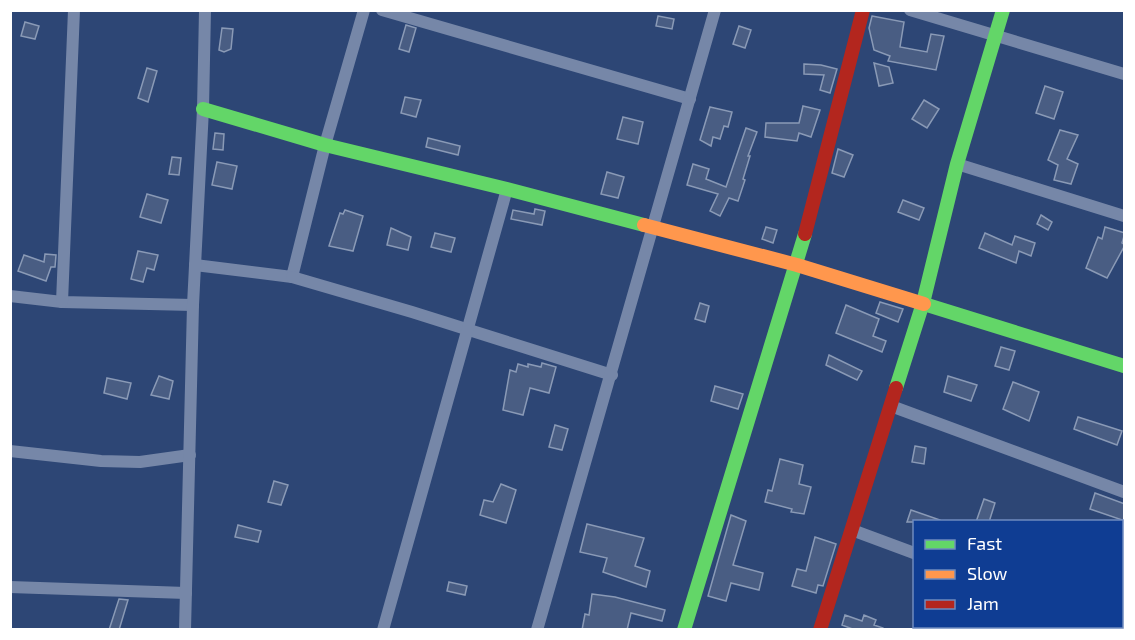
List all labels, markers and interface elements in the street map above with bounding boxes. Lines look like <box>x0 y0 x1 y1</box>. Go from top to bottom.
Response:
legend <box>913 520 1123 628</box>
text: Fast <box>967 532 1002 554</box>
text: Slow <box>967 562 1008 584</box>
text: Jam <box>967 592 999 614</box>

